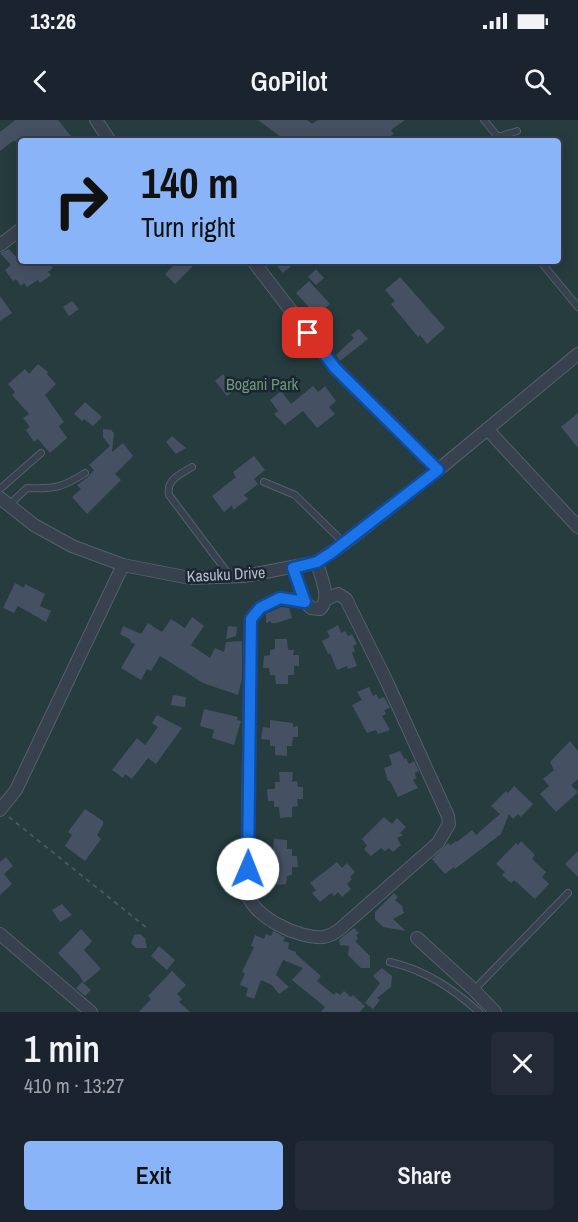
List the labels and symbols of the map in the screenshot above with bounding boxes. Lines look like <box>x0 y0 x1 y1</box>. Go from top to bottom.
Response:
pin <box>282 307 333 358</box>
park label: Bogani Park <box>226 373 299 395</box>
street label: Kasuku Drive <box>186 561 266 587</box>
position arrow <box>216 837 280 901</box>

